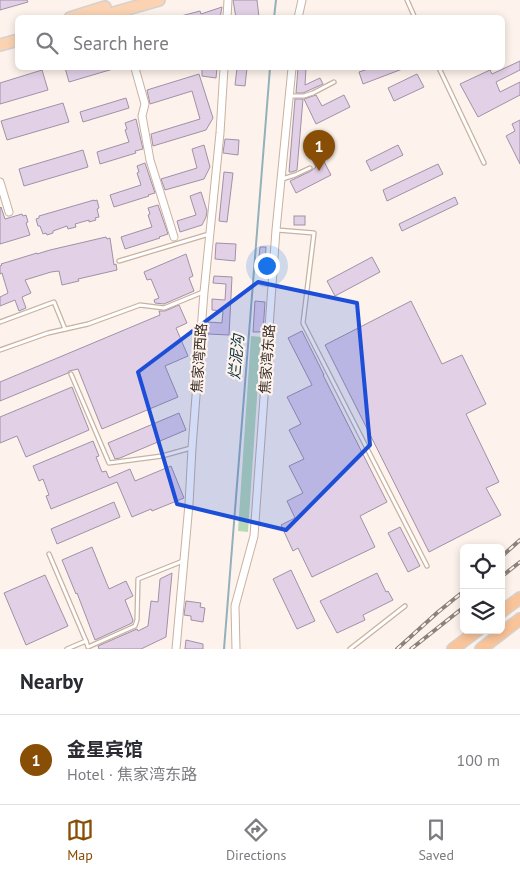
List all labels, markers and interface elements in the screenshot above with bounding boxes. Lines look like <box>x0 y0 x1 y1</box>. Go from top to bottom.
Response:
search box <box>15 15 505 70</box>
icon: search <box>33 29 61 57</box>
text: Search here <box>73 31 169 55</box>
pin: 1 <box>303 130 335 171</box>
your location <box>254 253 280 279</box>
street label: 焦家湾西路 <box>188 322 210 394</box>
street label: 焦家湾东路 <box>256 323 278 395</box>
water label: 烂泥沟 <box>225 332 248 380</box>
map controls <box>460 544 505 634</box>
button: locate <box>460 544 505 589</box>
button: layers <box>460 589 505 634</box>
text: Nearby <box>20 668 83 695</box>
text: 金星宾馆 <box>67 737 143 761</box>
text: 1 <box>31 750 41 770</box>
text: 100 m <box>457 750 500 770</box>
text: Hotel · 焦家湾东路 <box>67 764 197 784</box>
tab: Map <box>66 816 94 864</box>
tab: Directions <box>226 816 286 864</box>
tab: Saved <box>418 816 454 864</box>

